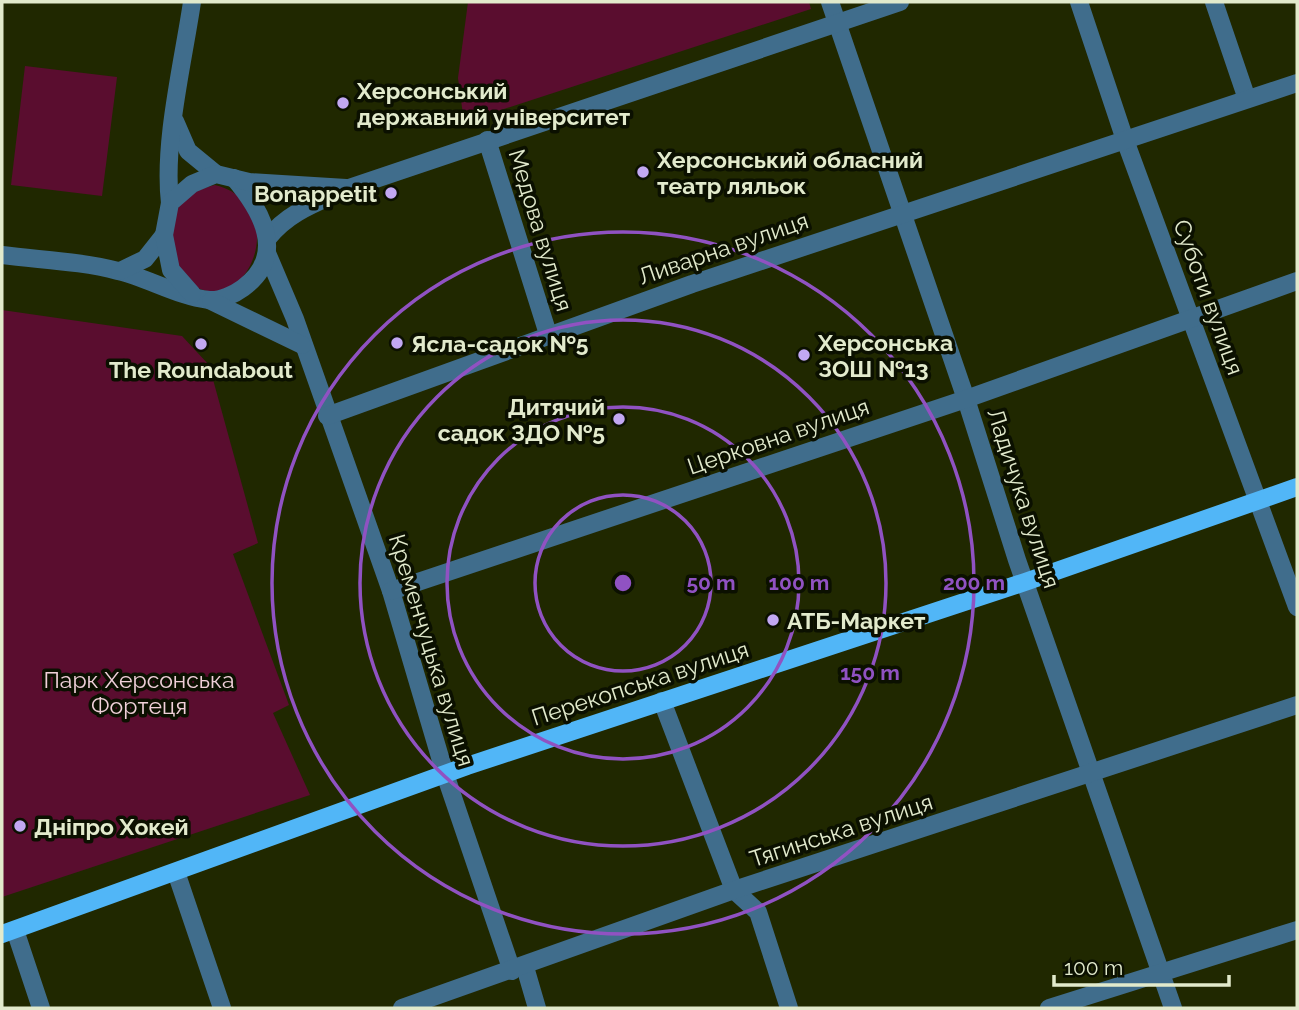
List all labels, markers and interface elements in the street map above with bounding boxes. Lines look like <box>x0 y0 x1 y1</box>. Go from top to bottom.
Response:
place label: Херсонський державний університет <box>356 77 631 130</box>
marker: Херсонський державний університет <box>335 95 351 111</box>
street label: Медова вулиця <box>504 146 578 314</box>
place label: Херсонський обласний театр ляльок <box>656 146 923 199</box>
marker: Херсонський обласний театр ляльок <box>635 164 651 180</box>
place label: Bonappetit <box>254 180 377 207</box>
marker: Bonappetit <box>383 185 399 201</box>
street label: Ливарна вулиця <box>634 206 812 290</box>
street label: Суботи вулиця <box>1168 216 1250 378</box>
place label: Херсонська ЗОШ №13 <box>817 329 953 382</box>
place label: Ясла-садок №5 <box>411 330 589 357</box>
marker: Ясла-садок №5 <box>389 335 405 351</box>
marker: The Roundabout <box>193 336 209 352</box>
marker: Херсонська ЗОШ №13 <box>796 347 812 363</box>
place label: The Roundabout <box>109 356 293 383</box>
street label: Церковна вулиця <box>684 392 872 480</box>
place label: Дитячий садок ЗДО №5 <box>438 393 605 446</box>
street label: Ладичука вулиця <box>982 405 1066 591</box>
marker: Дитячий садок ЗДО №5 <box>611 411 627 427</box>
street label: Кременчуцька вулиця <box>384 531 480 769</box>
text: 50 m <box>686 570 736 595</box>
text: 100 m <box>769 570 829 595</box>
text: 200 m <box>943 570 1005 595</box>
centre of rings <box>611 571 635 595</box>
place label: АТБ-Маркет <box>787 607 926 634</box>
marker: АТБ-Маркет <box>765 612 781 628</box>
street label: Перекопська вулиця <box>528 635 752 731</box>
text: 150 m <box>840 660 900 685</box>
park label: Парк Херсонська Фортеця <box>43 666 235 719</box>
street label: Тягинська вулиця <box>746 788 936 872</box>
place label: Дніпро Хокей <box>34 813 189 840</box>
marker: Дніпро Хокей <box>12 818 28 834</box>
scale bar <box>1054 944 1229 988</box>
text: 100 m <box>1064 955 1123 980</box>

